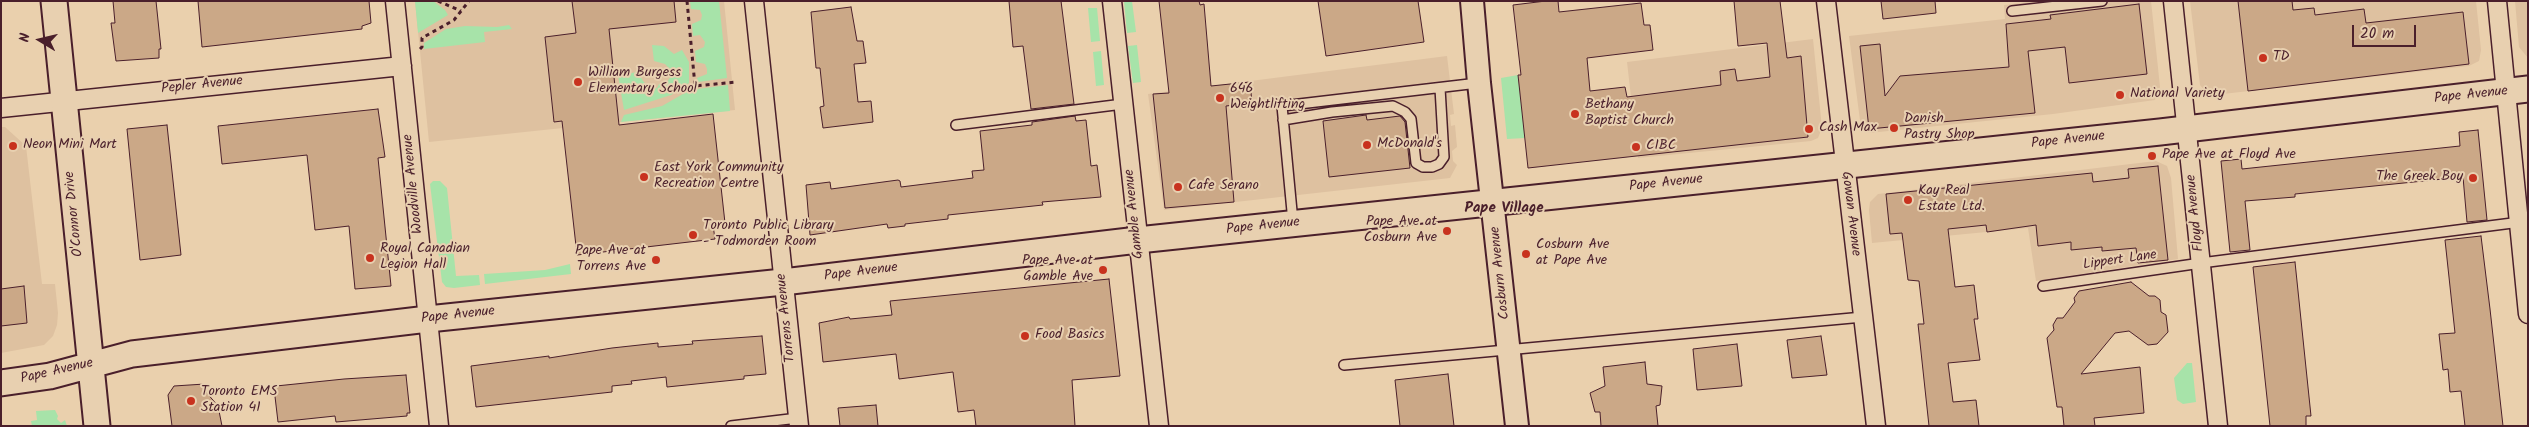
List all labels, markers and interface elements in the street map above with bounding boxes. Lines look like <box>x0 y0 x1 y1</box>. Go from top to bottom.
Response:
north arrow <box>15 15 65 65</box>
scale bar <box>2354 15 2418 47</box>
text: 20 m <box>2360 22 2394 46</box>
text: N <box>14 32 37 44</box>
place label: TD <box>2273 50 2290 66</box>
marker: TD <box>2257 52 2269 64</box>
place label: William Burgess Elementary School <box>588 66 697 98</box>
street label: Pepler Avenue <box>160 73 244 99</box>
marker: William Burgess Elementary School <box>572 76 584 88</box>
place label: 646 Weightlifting <box>1230 82 1305 114</box>
street label: Pape Avenue <box>2433 84 2509 108</box>
place label: National Variety <box>2130 87 2224 103</box>
marker: National Variety <box>2114 89 2126 101</box>
marker: 646 Weightlifting <box>1214 92 1226 104</box>
place label: Bethany Baptist Church <box>1585 98 1674 130</box>
marker: Bethany Baptist Church <box>1569 108 1581 120</box>
place label: Danish Pastry Shop <box>1904 112 1974 144</box>
place label: Cash Max <box>1819 121 1877 137</box>
marker: Danish Pastry Shop <box>1888 122 1900 134</box>
marker: Cash Max <box>1803 123 1815 135</box>
street label: Pape Avenue <box>2030 129 2106 153</box>
street label: Woodville Avenue <box>400 133 428 235</box>
place label: McDonald's <box>1377 137 1442 153</box>
place label: Neon Mini Mart <box>23 138 117 154</box>
marker: McDonald's <box>1361 139 1373 151</box>
place label: CIBC <box>1646 139 1676 155</box>
marker: Neon Mini Mart <box>7 140 19 152</box>
marker: CIBC <box>1630 141 1642 153</box>
place label: Pape Ave at Floyd Ave <box>2162 148 2296 164</box>
marker: Pape Ave at Floyd Ave <box>2146 150 2158 162</box>
place label: East York Community Recreation Centre <box>654 161 783 193</box>
street label: Gamble Avenue <box>1122 168 1148 260</box>
street label: O'Connor Drive <box>62 170 88 258</box>
place label: The Greek Boy <box>2376 170 2463 186</box>
marker: East York Community Recreation Centre <box>638 171 650 183</box>
street label: Gowan Avenue <box>1836 171 1864 257</box>
street label: Pape Avenue <box>1628 172 1704 196</box>
marker: The Greek Boy <box>2467 172 2479 184</box>
street label: Floyd Avenue <box>2184 174 2208 252</box>
place label: Cafe Serano <box>1188 179 1259 195</box>
marker: Cafe Serano <box>1172 181 1184 193</box>
place label: Kay Real Estate Ltd. <box>1918 184 1985 216</box>
marker: Kay Real Estate Ltd. <box>1902 194 1914 206</box>
district label: Pape Village <box>1464 200 1544 218</box>
street label: Pape Avenue <box>1225 215 1301 239</box>
place label: Pape Ave at Cosburn Ave <box>1364 215 1437 248</box>
place label: Toronto Public Library - Todmorden Room <box>703 219 834 252</box>
marker: Pape Ave at Cosburn Ave <box>1441 225 1453 237</box>
street label: Cosburn Avenue <box>1488 226 1514 320</box>
marker: Toronto Public Library - Todmorden Room <box>687 229 699 241</box>
place label: Cosburn Ave at Pape Ave <box>1536 238 1609 270</box>
place label: Royal Canadian Legion Hall <box>380 242 470 274</box>
place label: Pape Ave at Torrens Ave <box>575 244 646 276</box>
marker: Cosburn Ave at Pape Ave <box>1520 248 1532 260</box>
street label: Lippert Lane <box>2082 248 2158 274</box>
marker: Royal Canadian Legion Hall <box>364 252 376 264</box>
marker: Pape Ave at Torrens Ave <box>650 254 662 266</box>
place label: Pape Ave at Gamble Ave <box>1022 254 1093 286</box>
street label: Pape Avenue <box>823 260 899 286</box>
marker: Pape Ave at Gamble Ave <box>1097 264 1109 276</box>
street label: Torrens Avenue <box>774 273 800 363</box>
street label: Pape Avenue <box>420 304 496 328</box>
place label: Food Basics <box>1035 328 1105 344</box>
marker: Food Basics <box>1019 330 1031 342</box>
street label: Pape Avenue <box>19 355 95 389</box>
place label: Toronto EMS Station 41 <box>201 385 277 418</box>
marker: Toronto EMS Station 41 <box>185 395 197 407</box>

